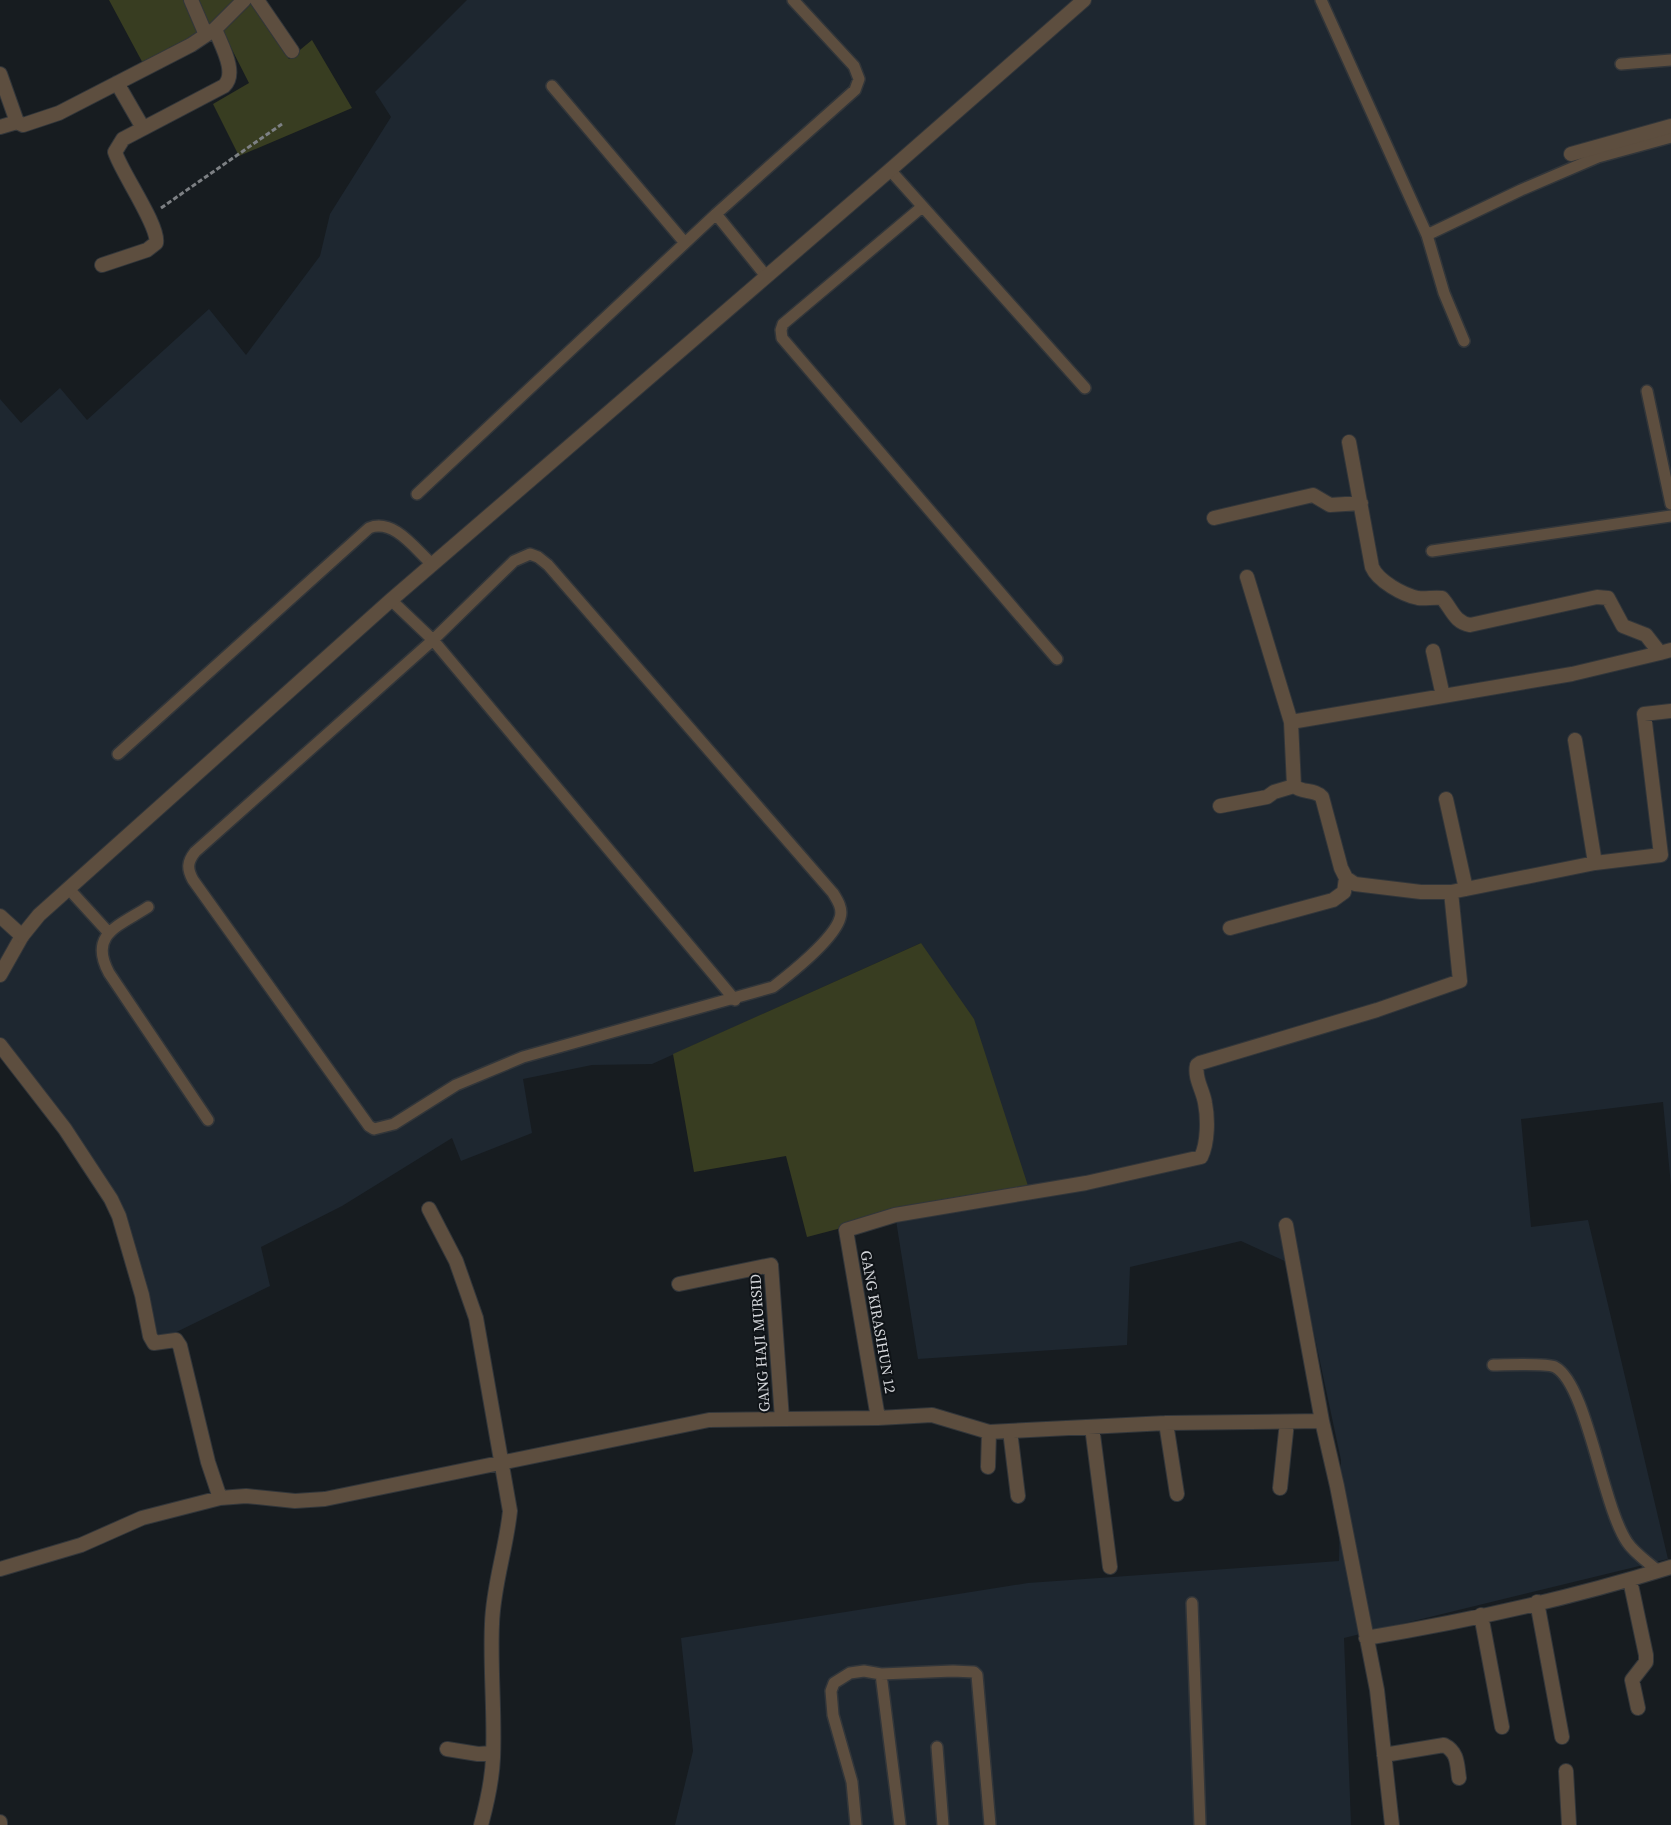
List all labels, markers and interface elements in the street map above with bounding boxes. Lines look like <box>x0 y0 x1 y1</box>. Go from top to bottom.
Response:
street label: GANG KIRASIHUN 12 <box>856 1249 901 1395</box>
street label: GANG HAJI MURSID <box>744 1273 775 1413</box>

